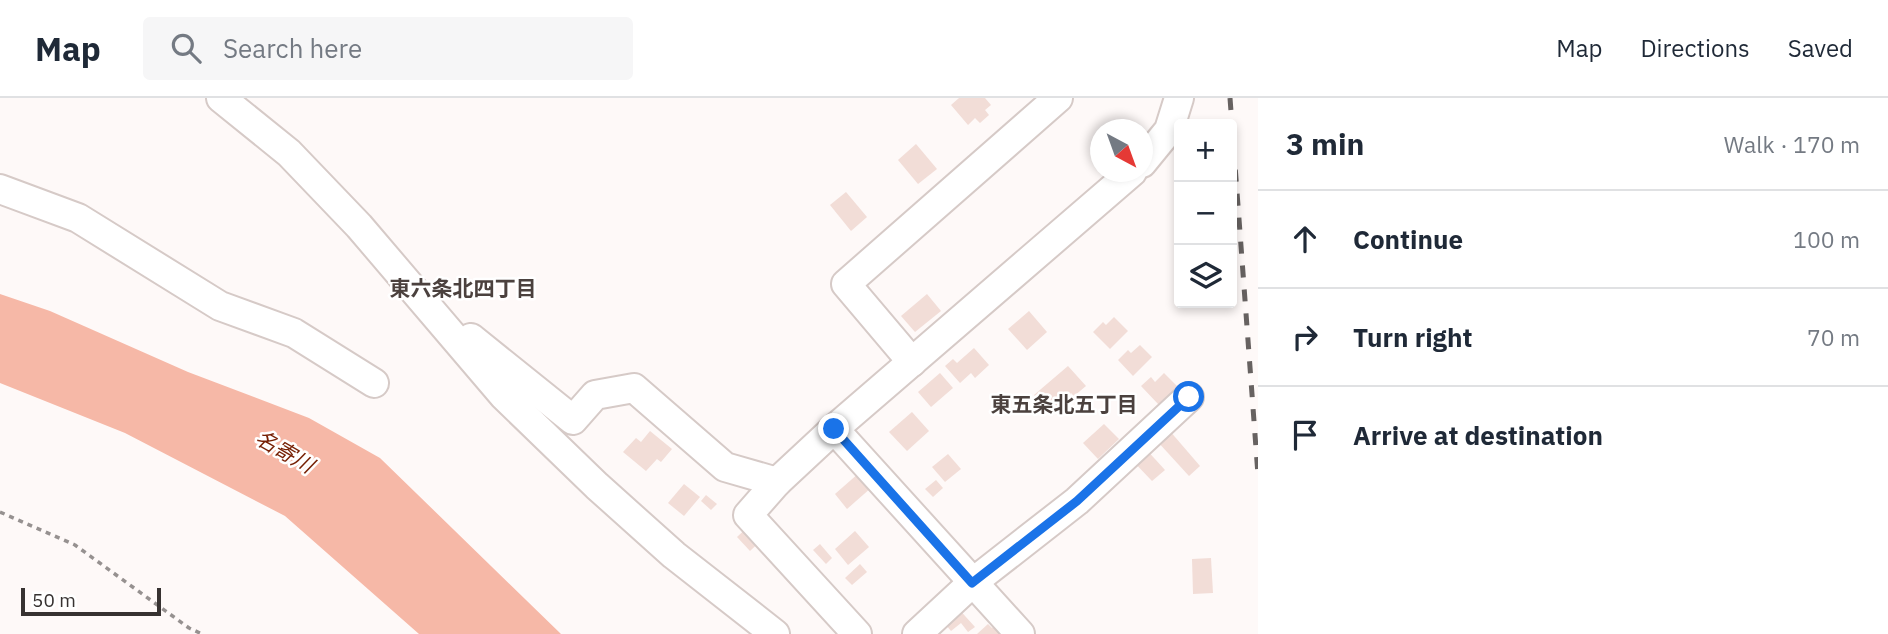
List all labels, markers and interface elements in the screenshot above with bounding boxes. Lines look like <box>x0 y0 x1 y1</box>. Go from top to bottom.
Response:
search box <box>143 17 633 80</box>
text: Map <box>35 27 101 70</box>
icon: search <box>167 29 205 67</box>
text: Search here <box>223 31 362 65</box>
text: Map <box>1556 32 1602 64</box>
text: Directions <box>1640 32 1750 64</box>
text: Saved <box>1788 32 1853 64</box>
north arrow <box>1090 119 1153 182</box>
map controls <box>1174 119 1237 308</box>
button: + <box>1174 119 1237 182</box>
text: 3 min <box>1286 124 1364 163</box>
text: Walk · 170 m <box>1724 129 1860 159</box>
button: − <box>1174 182 1237 245</box>
icon: ahead <box>1286 220 1324 258</box>
text: Continue <box>1353 222 1463 256</box>
text: 100 m <box>1793 224 1860 254</box>
button: layers <box>1174 245 1237 308</box>
district label: 東六条北四丁目 <box>390 274 537 302</box>
icon: right <box>1286 318 1324 356</box>
text: Turn right <box>1353 320 1472 354</box>
text: 70 m <box>1807 322 1860 352</box>
route start <box>1173 381 1204 412</box>
district label: 東五条北五丁目 <box>991 390 1138 418</box>
route end <box>818 413 849 444</box>
icon: arrive <box>1286 416 1324 454</box>
text: Arrive at destination <box>1353 418 1603 452</box>
water label: 名寄川 <box>251 423 321 480</box>
scale bar <box>21 585 161 617</box>
text: 50 m <box>32 588 76 612</box>

